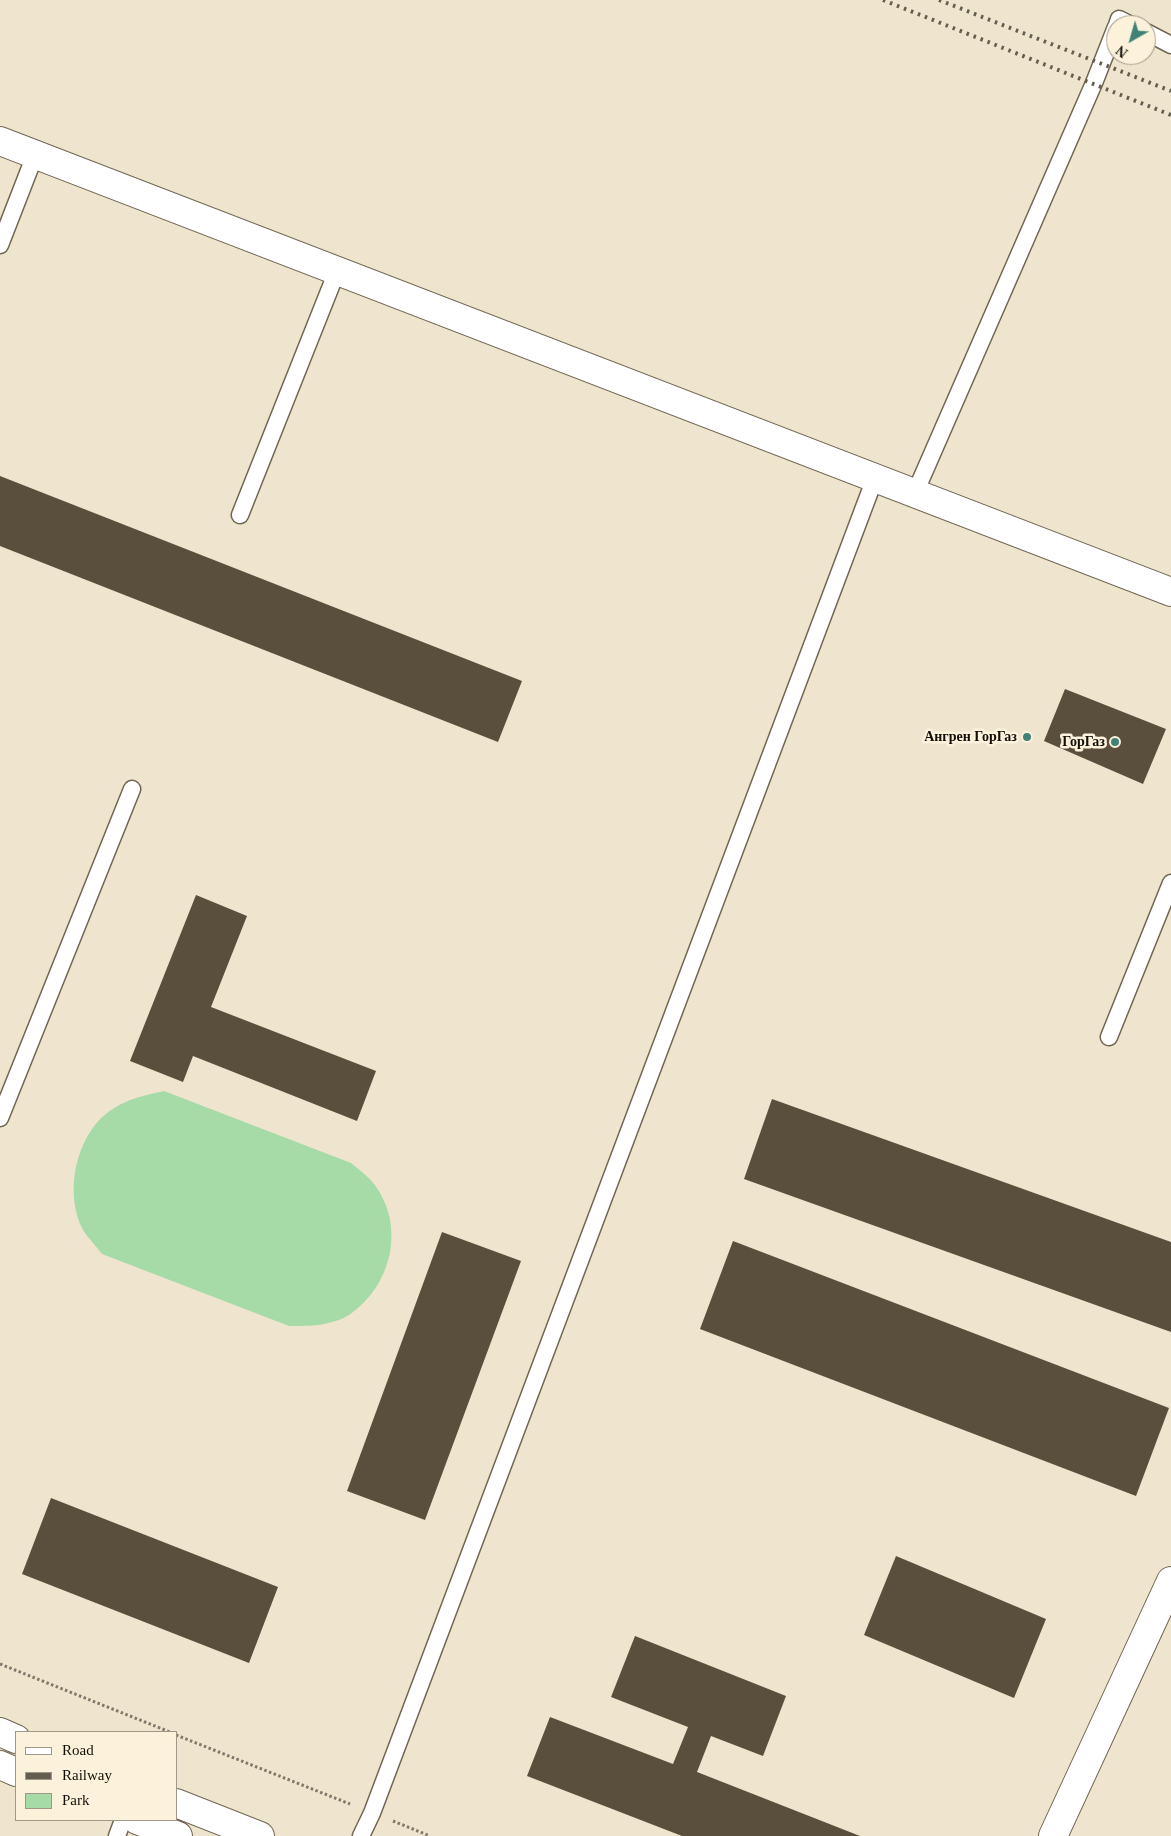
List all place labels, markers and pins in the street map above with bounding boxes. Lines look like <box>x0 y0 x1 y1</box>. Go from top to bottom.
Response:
place label: Ангрен ГорГаз <box>924 729 1017 745</box>
marker: Ангрен ГорГаз <box>1021 731 1033 743</box>
place label: ГорГаз <box>1062 734 1105 750</box>
marker: ГорГаз <box>1109 736 1121 748</box>

